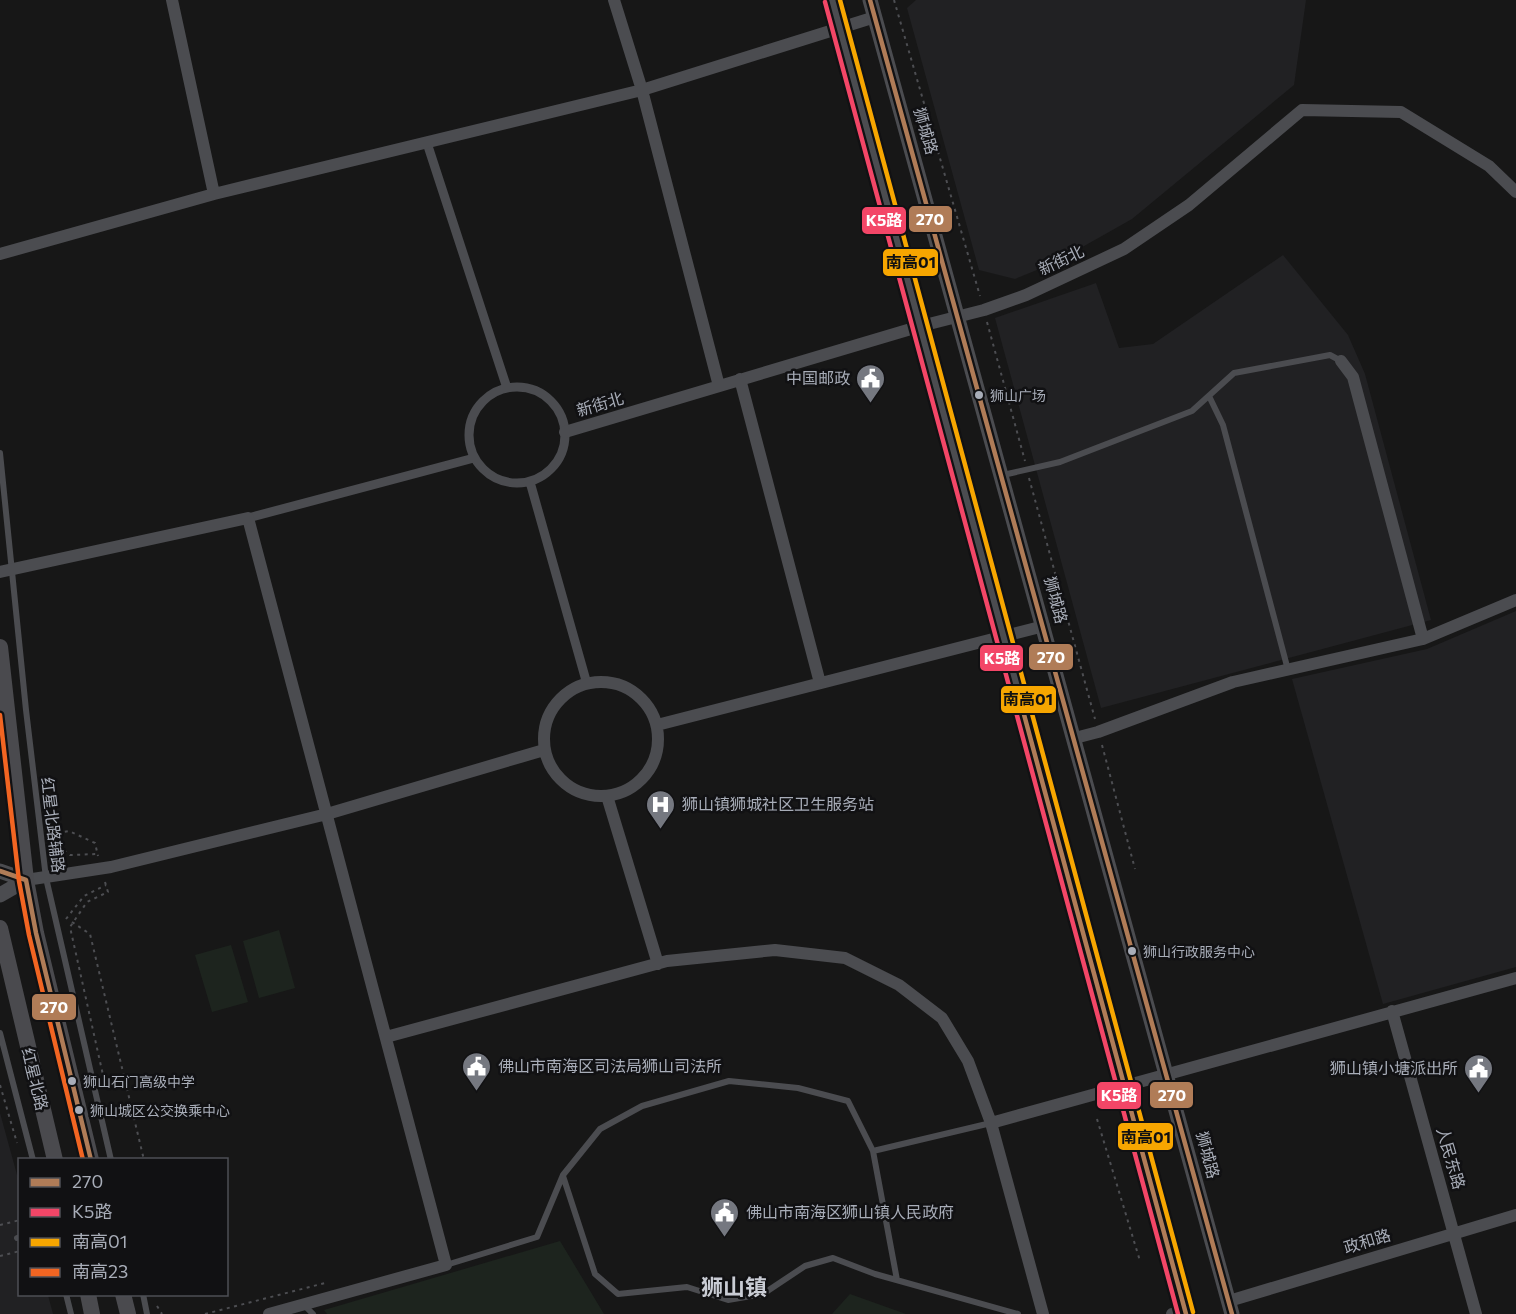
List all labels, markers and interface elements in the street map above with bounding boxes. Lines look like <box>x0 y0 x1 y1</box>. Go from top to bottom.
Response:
street label: 狮城路 <box>911 105 942 157</box>
line badge: 270 <box>908 205 953 233</box>
line badge: K5路 <box>861 206 907 235</box>
text: 270 <box>916 209 944 228</box>
text: K5路 <box>866 210 902 229</box>
street label: 新街北 <box>1035 241 1087 278</box>
line badge: 南高01 <box>882 248 939 277</box>
text: 南高01 <box>886 252 936 271</box>
public building icon: 中国邮政 <box>855 362 887 404</box>
place label: 中国邮政 <box>786 368 850 387</box>
place label: 狮山广场 <box>990 387 1046 404</box>
street label: 新街北 <box>574 388 626 419</box>
marker: 狮山广场 <box>973 389 985 401</box>
street label: 狮城路 <box>1041 574 1072 626</box>
line badge: 270 <box>1028 643 1074 671</box>
line badge: K5路 <box>979 644 1024 672</box>
text: 270 <box>1037 647 1065 666</box>
text: K5路 <box>984 648 1020 667</box>
line badge: 南高01 <box>1000 685 1057 714</box>
text: 南高01 <box>1003 689 1053 708</box>
street label: 红星北路辅路 <box>38 776 69 874</box>
hospital icon: 狮山镇狮城社区卫生服务站 <box>645 788 677 830</box>
place label: 狮山镇狮城社区卫生服务站 <box>682 794 874 813</box>
place label: 狮山行政服务中心 <box>1143 943 1255 960</box>
marker: 狮山行政服务中心 <box>1126 945 1138 957</box>
line badge: 270 <box>31 993 77 1021</box>
text: 270 <box>40 997 68 1016</box>
street label: 红星北路 <box>19 1046 52 1112</box>
public building icon: 佛山市南海区司法局狮山司法所 <box>461 1050 493 1092</box>
public building icon: 狮山镇小塘派出所 <box>1463 1052 1495 1094</box>
place label: 佛山市南海区司法局狮山司法所 <box>498 1056 722 1075</box>
place label: 狮山镇小塘派出所 <box>1330 1058 1458 1077</box>
place label: 狮山石门高级中学 <box>83 1073 195 1090</box>
marker: 狮山石门高级中学 <box>66 1075 78 1087</box>
line badge: K5路 <box>1096 1081 1142 1110</box>
line badge: 270 <box>1149 1081 1194 1109</box>
text: K5路 <box>1101 1085 1137 1104</box>
text: 270 <box>1158 1085 1186 1104</box>
place label: 狮山城区公交换乘中心 <box>90 1102 230 1119</box>
marker: 狮山城区公交换乘中心 <box>73 1104 85 1116</box>
line badge: 南高01 <box>1117 1122 1174 1151</box>
street label: 人民东路 <box>1434 1124 1469 1191</box>
text: 南高01 <box>1121 1127 1171 1146</box>
street label: 狮城路 <box>1193 1129 1224 1181</box>
legend <box>18 1158 228 1296</box>
text: 270 <box>72 1170 103 1192</box>
public building icon: 佛山市南海区狮山镇人民政府 <box>709 1196 741 1238</box>
text: K5路 <box>72 1200 112 1222</box>
place label: 佛山市南海区狮山镇人民政府 <box>746 1202 954 1221</box>
street label: 政和路 <box>1341 1224 1393 1257</box>
text: 南高01 <box>72 1230 127 1252</box>
text: 南高23 <box>72 1260 128 1282</box>
district label: 狮山镇 <box>701 1273 767 1300</box>

